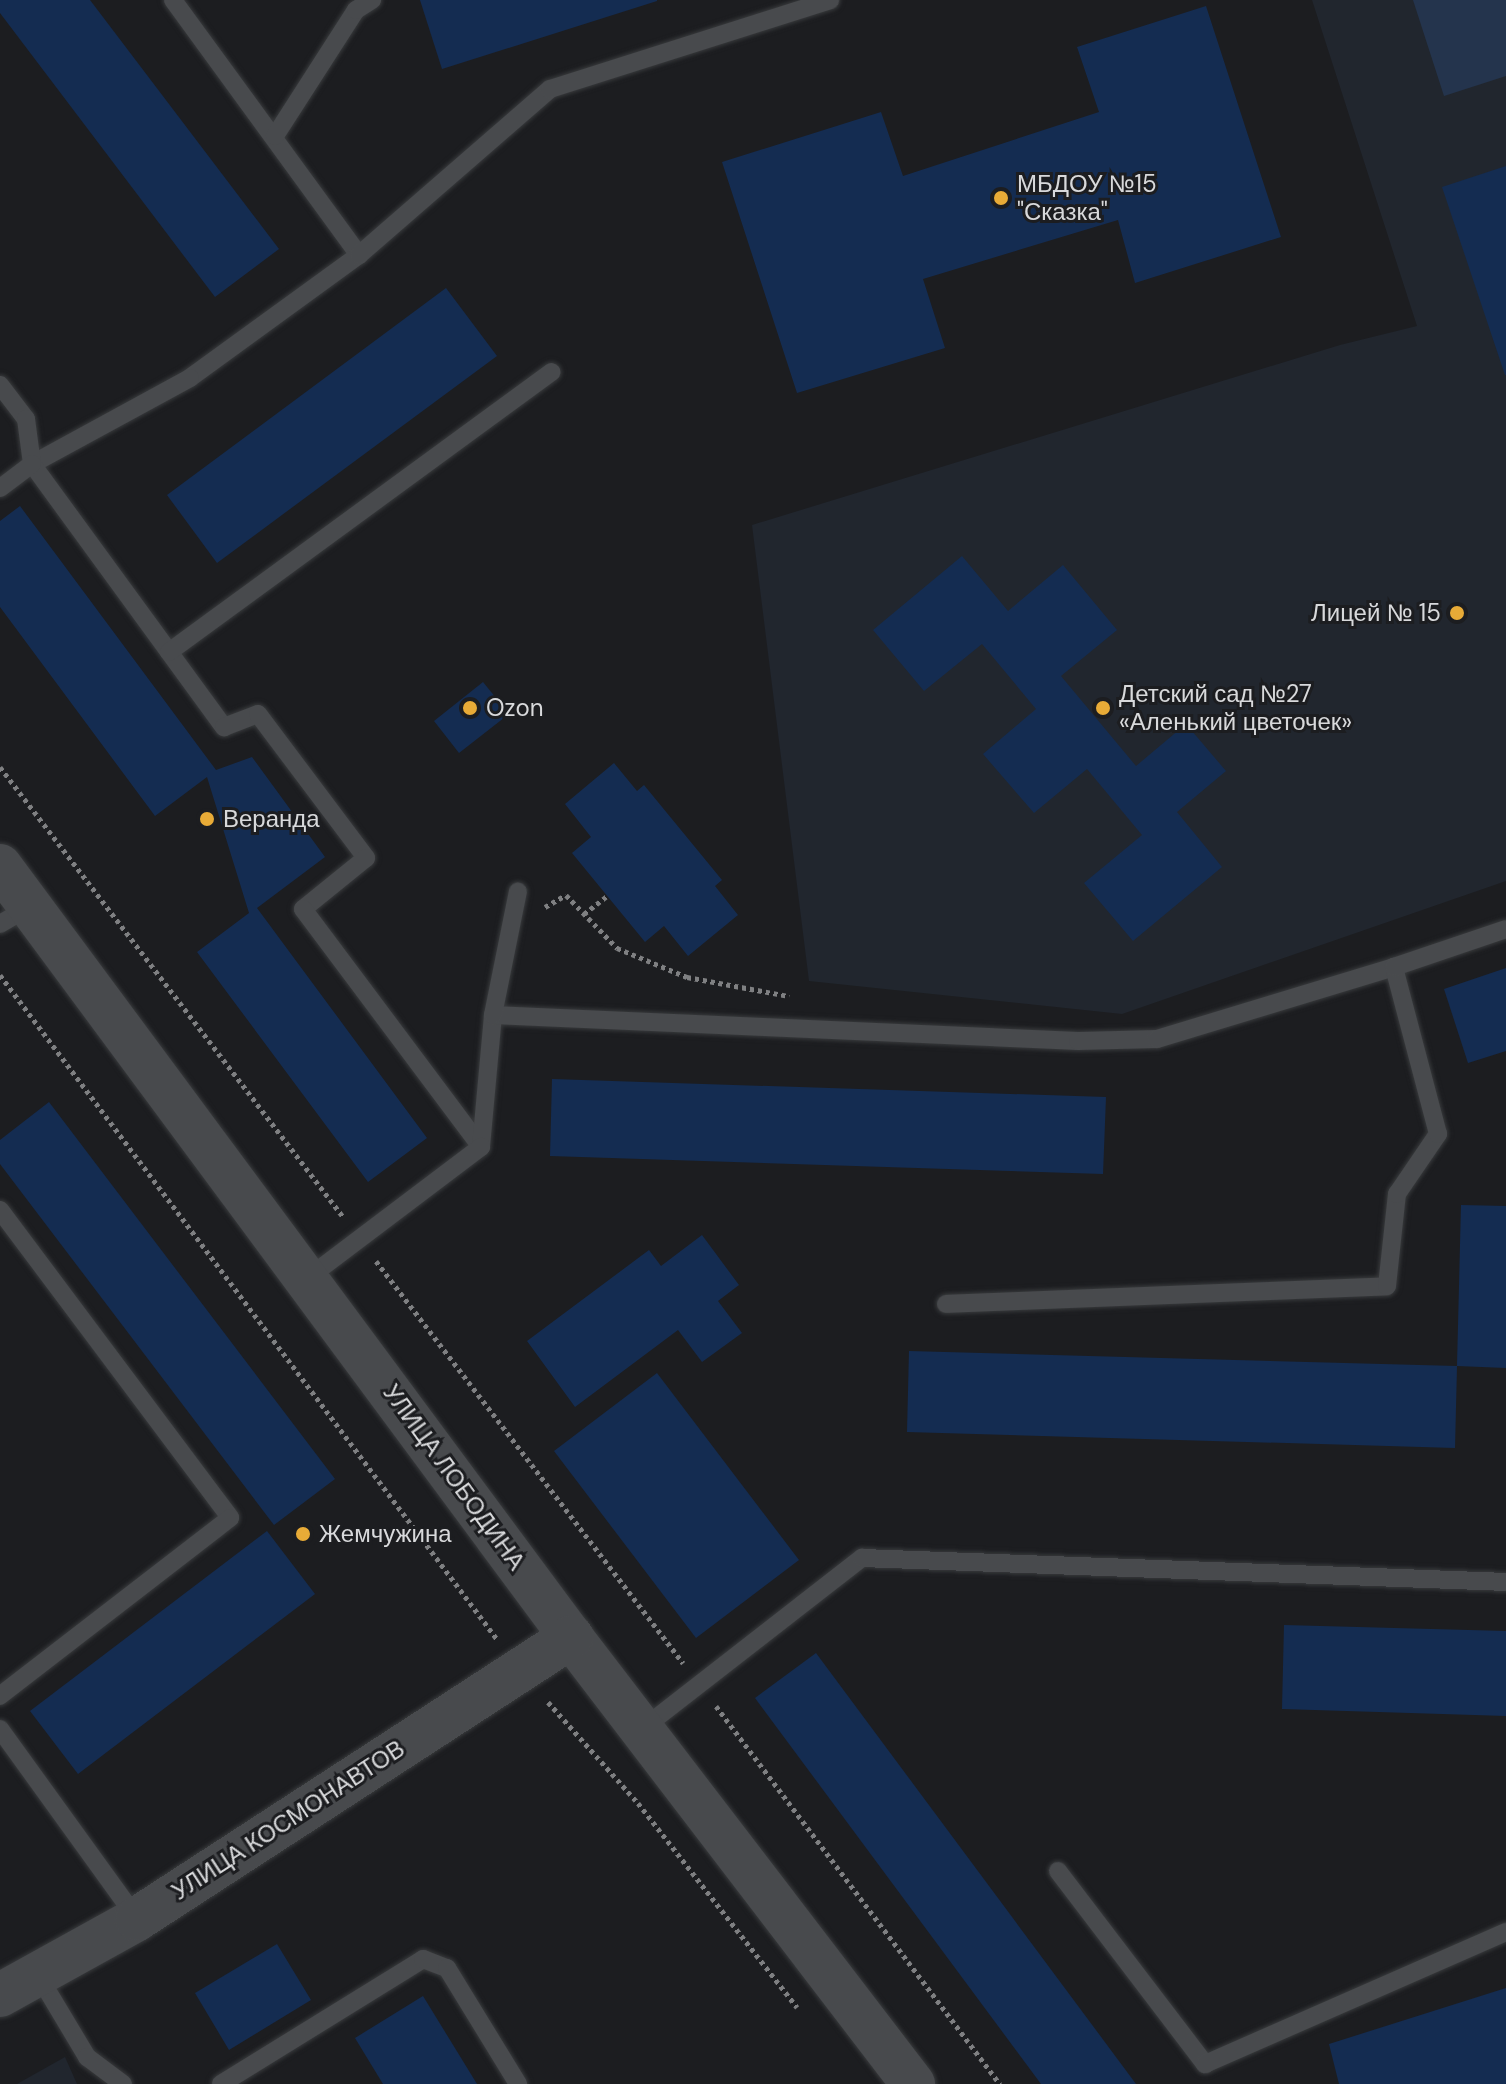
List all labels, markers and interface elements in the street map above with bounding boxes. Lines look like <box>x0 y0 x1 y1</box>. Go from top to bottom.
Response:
place label: МБДОУ №15 "Сказка" <box>1017 170 1157 226</box>
marker: МБДОУ №15 "Сказка" <box>992 189 1010 207</box>
place label: Лицей № 15 <box>1311 599 1441 627</box>
marker: Лицей № 15 <box>1448 604 1466 622</box>
place label: Детский сад №27 «Аленький цветочек» <box>1119 680 1352 736</box>
place label: Ozon <box>486 694 544 722</box>
marker: Ozon <box>461 699 479 717</box>
marker: Детский сад №27 «Аленький цветочек» <box>1094 699 1112 717</box>
place label: Веранда <box>223 805 320 833</box>
marker: Веранда <box>198 810 216 828</box>
street label: УЛИЦА ЛОБОДИНА <box>377 1379 531 1575</box>
place label: Жемчужина <box>319 1520 452 1548</box>
marker: Жемчужина <box>294 1525 312 1543</box>
street label: УЛИЦА КОСМОНАВТОВ <box>166 1734 410 1906</box>

